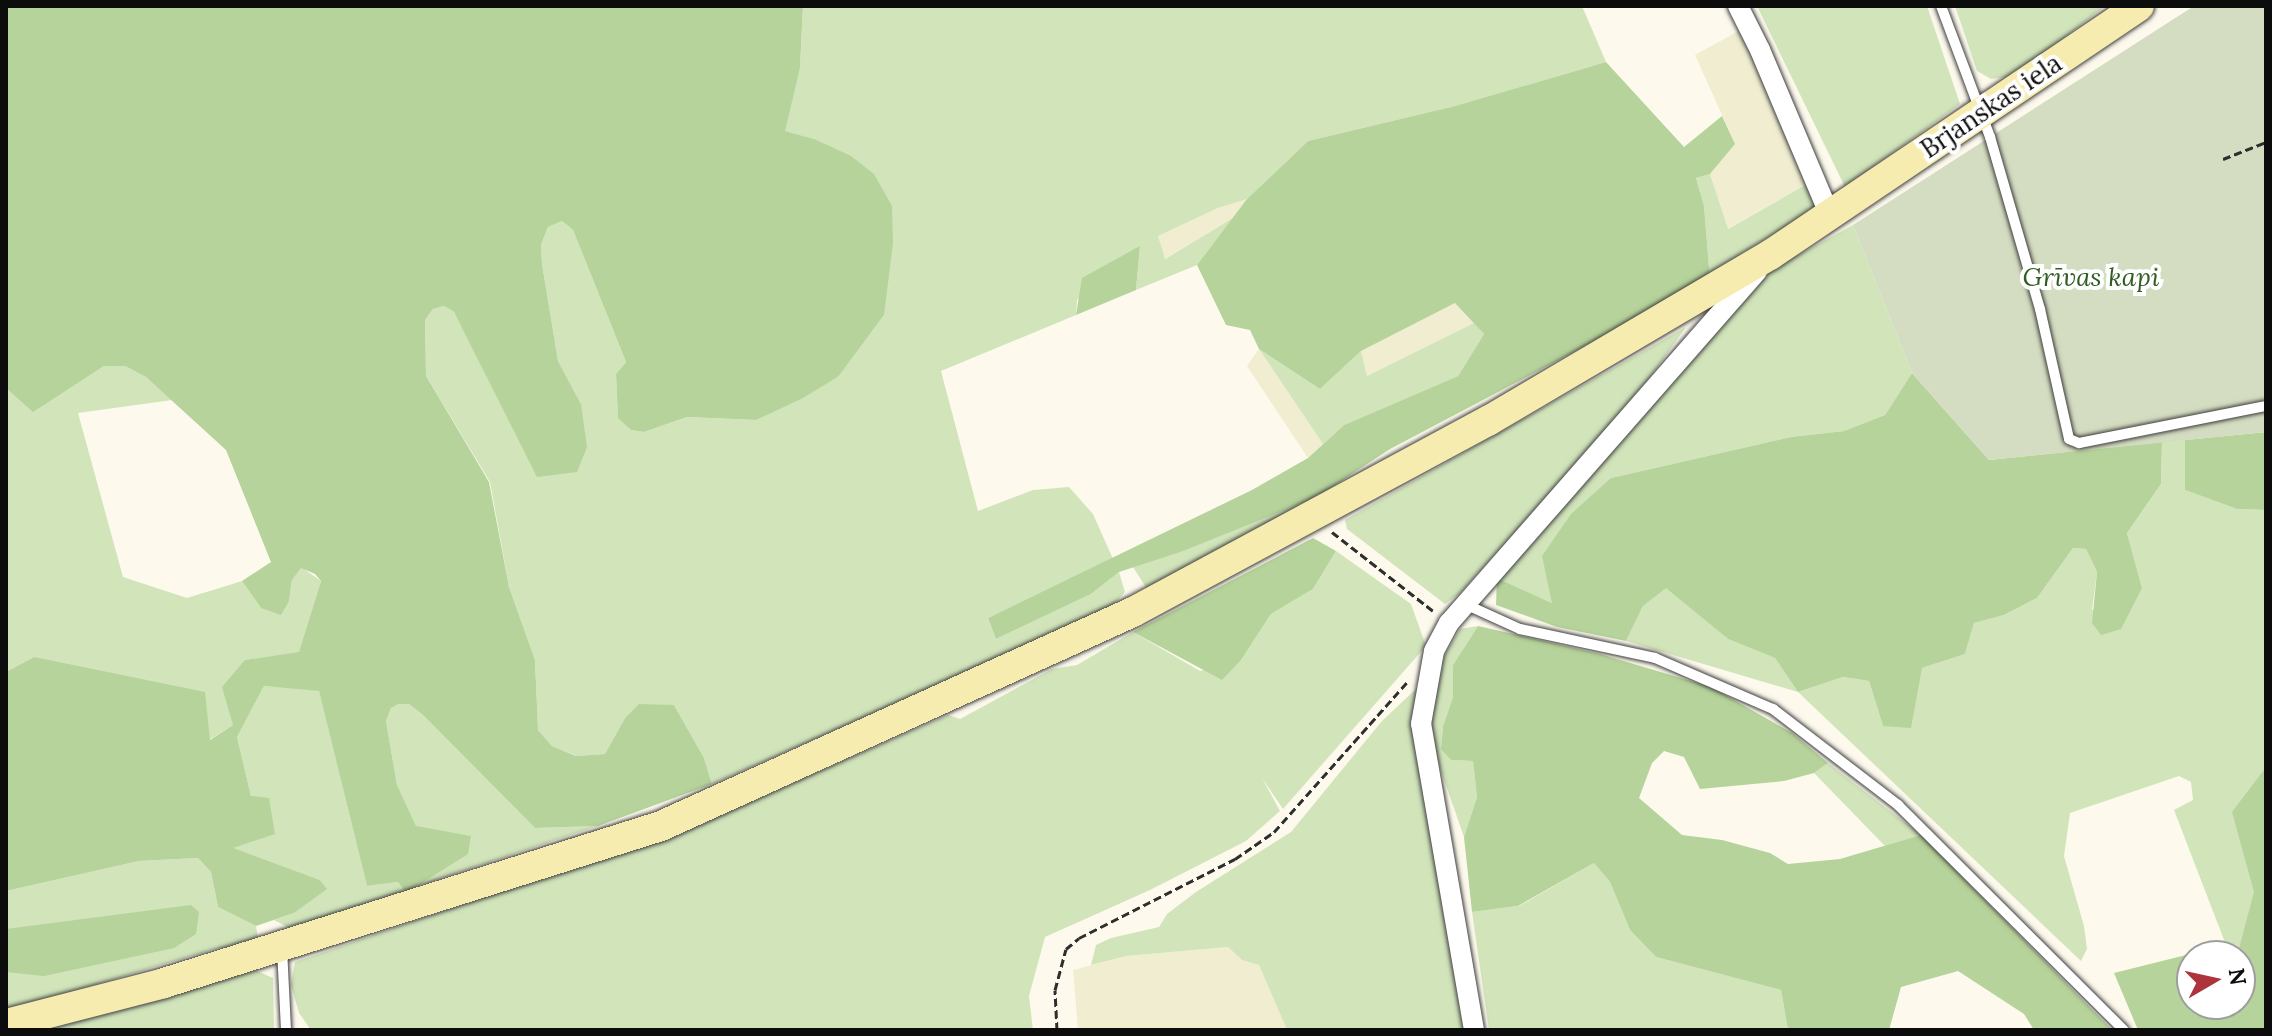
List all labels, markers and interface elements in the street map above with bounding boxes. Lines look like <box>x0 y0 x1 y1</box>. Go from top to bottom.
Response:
street label: Brjanskas iela <box>1915 47 2067 165</box>
park label: Grīvas kapi <box>2023 261 2159 293</box>
north arrow <box>2176 940 2256 1020</box>
text: N <box>2223 966 2253 987</box>

